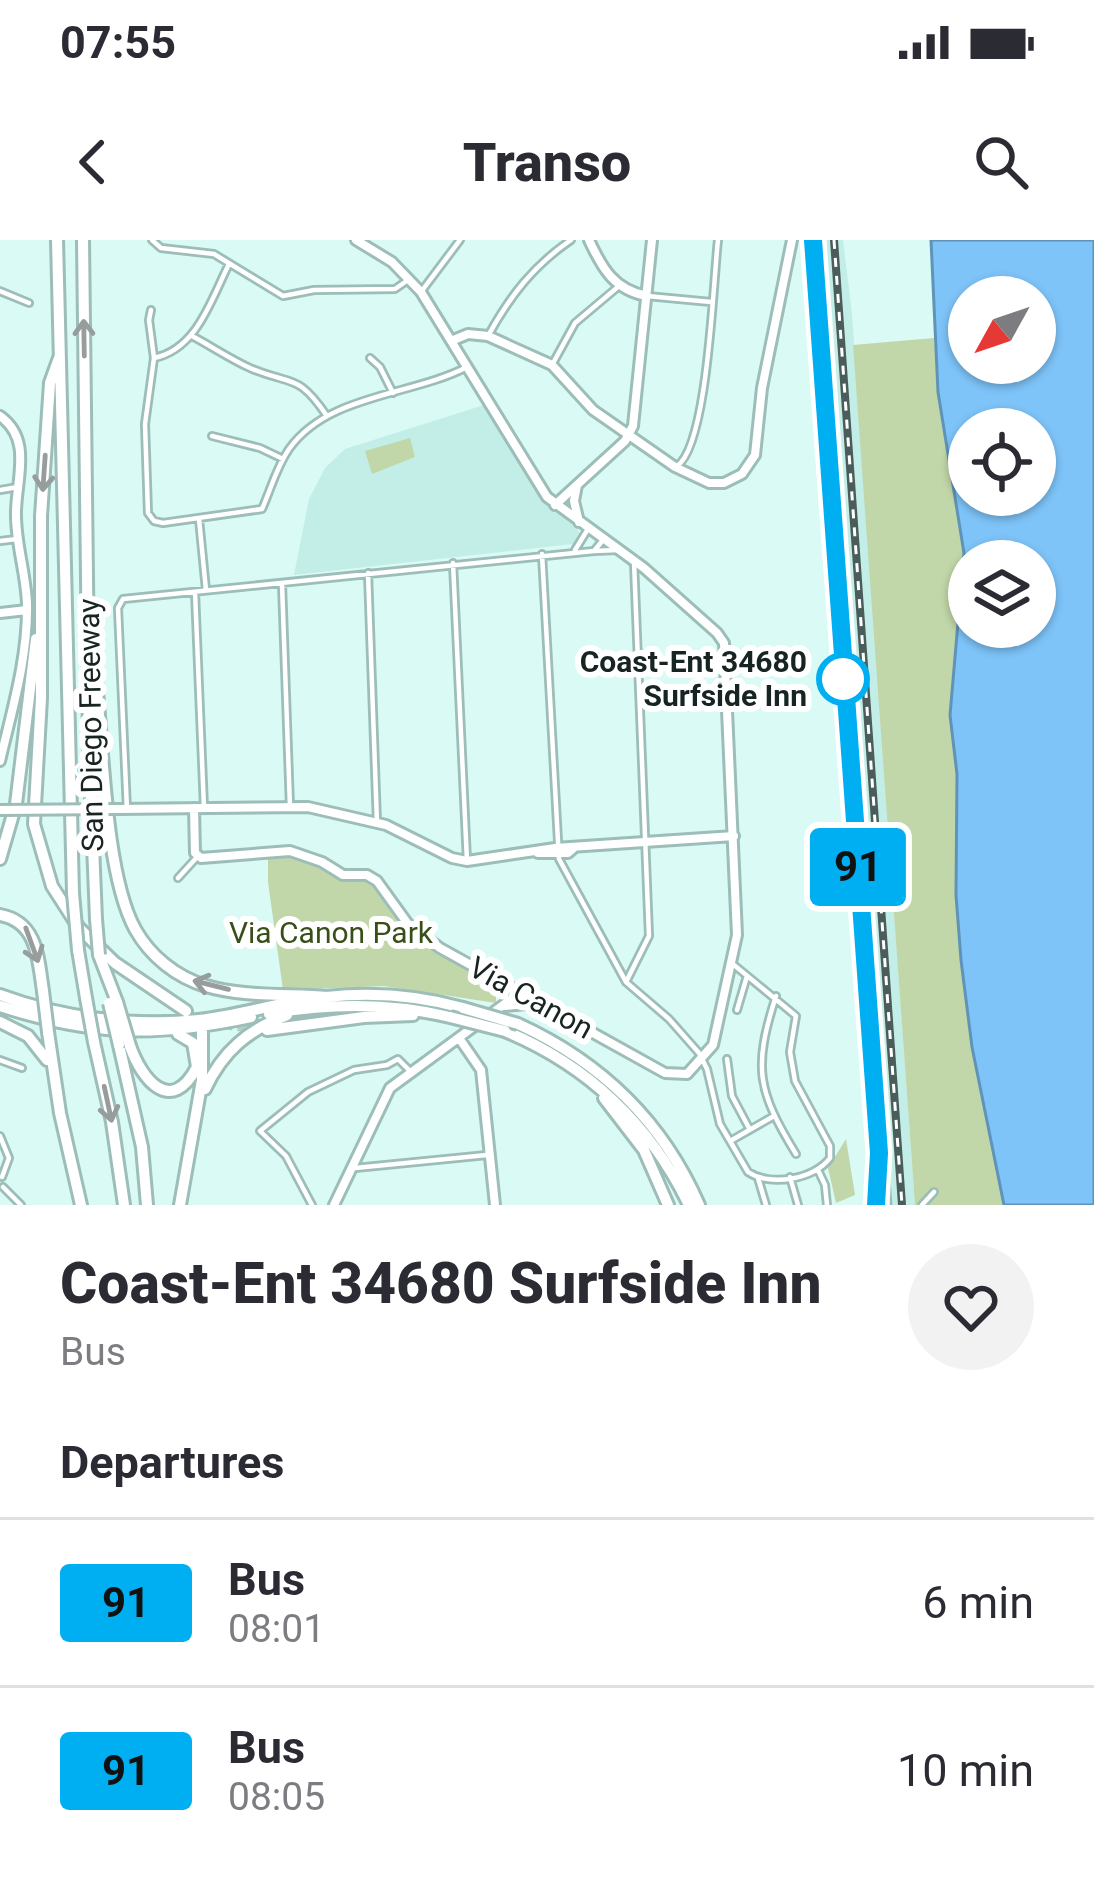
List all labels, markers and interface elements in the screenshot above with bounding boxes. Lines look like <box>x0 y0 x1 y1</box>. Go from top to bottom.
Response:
text: 07:55 <box>60 16 176 69</box>
icon: back <box>60 129 126 195</box>
icon: search <box>968 129 1034 195</box>
text: Transo <box>463 131 631 194</box>
north arrow <box>948 276 1056 384</box>
map controls <box>948 276 1056 648</box>
one-way arrow <box>73 319 96 358</box>
button: locate <box>948 408 1056 516</box>
one-way arrow <box>32 453 55 492</box>
button: layers <box>948 540 1056 648</box>
street label: San Diego Freeway <box>71 598 110 852</box>
place label: Coast-Ent 34680 Surfside Inn <box>580 644 807 713</box>
marker: Coast-Ent 34680 Surfside Inn <box>818 654 868 704</box>
line badge: 91 <box>804 828 912 906</box>
text: 91 <box>834 842 882 891</box>
park label: Via Canon Park <box>229 915 434 950</box>
one-way arrow <box>23 925 44 962</box>
street label: Via Canon <box>463 949 599 1046</box>
one-way arrow <box>193 973 231 995</box>
one-way arrow <box>97 1084 120 1122</box>
button: heart <box>908 1244 1034 1370</box>
text: Coast-Ent 34680 Surfside Inn <box>60 1250 822 1317</box>
text: Bus <box>60 1329 126 1375</box>
text: Departures <box>60 1436 284 1489</box>
text: Bus <box>228 1553 305 1606</box>
text: 6 min <box>922 1576 1034 1629</box>
text: 91 <box>102 1578 150 1627</box>
text: 08:01 <box>228 1606 325 1652</box>
text: Bus <box>228 1721 305 1774</box>
text: 10 min <box>897 1744 1034 1797</box>
text: 91 <box>102 1746 150 1795</box>
text: 08:05 <box>228 1774 325 1820</box>

